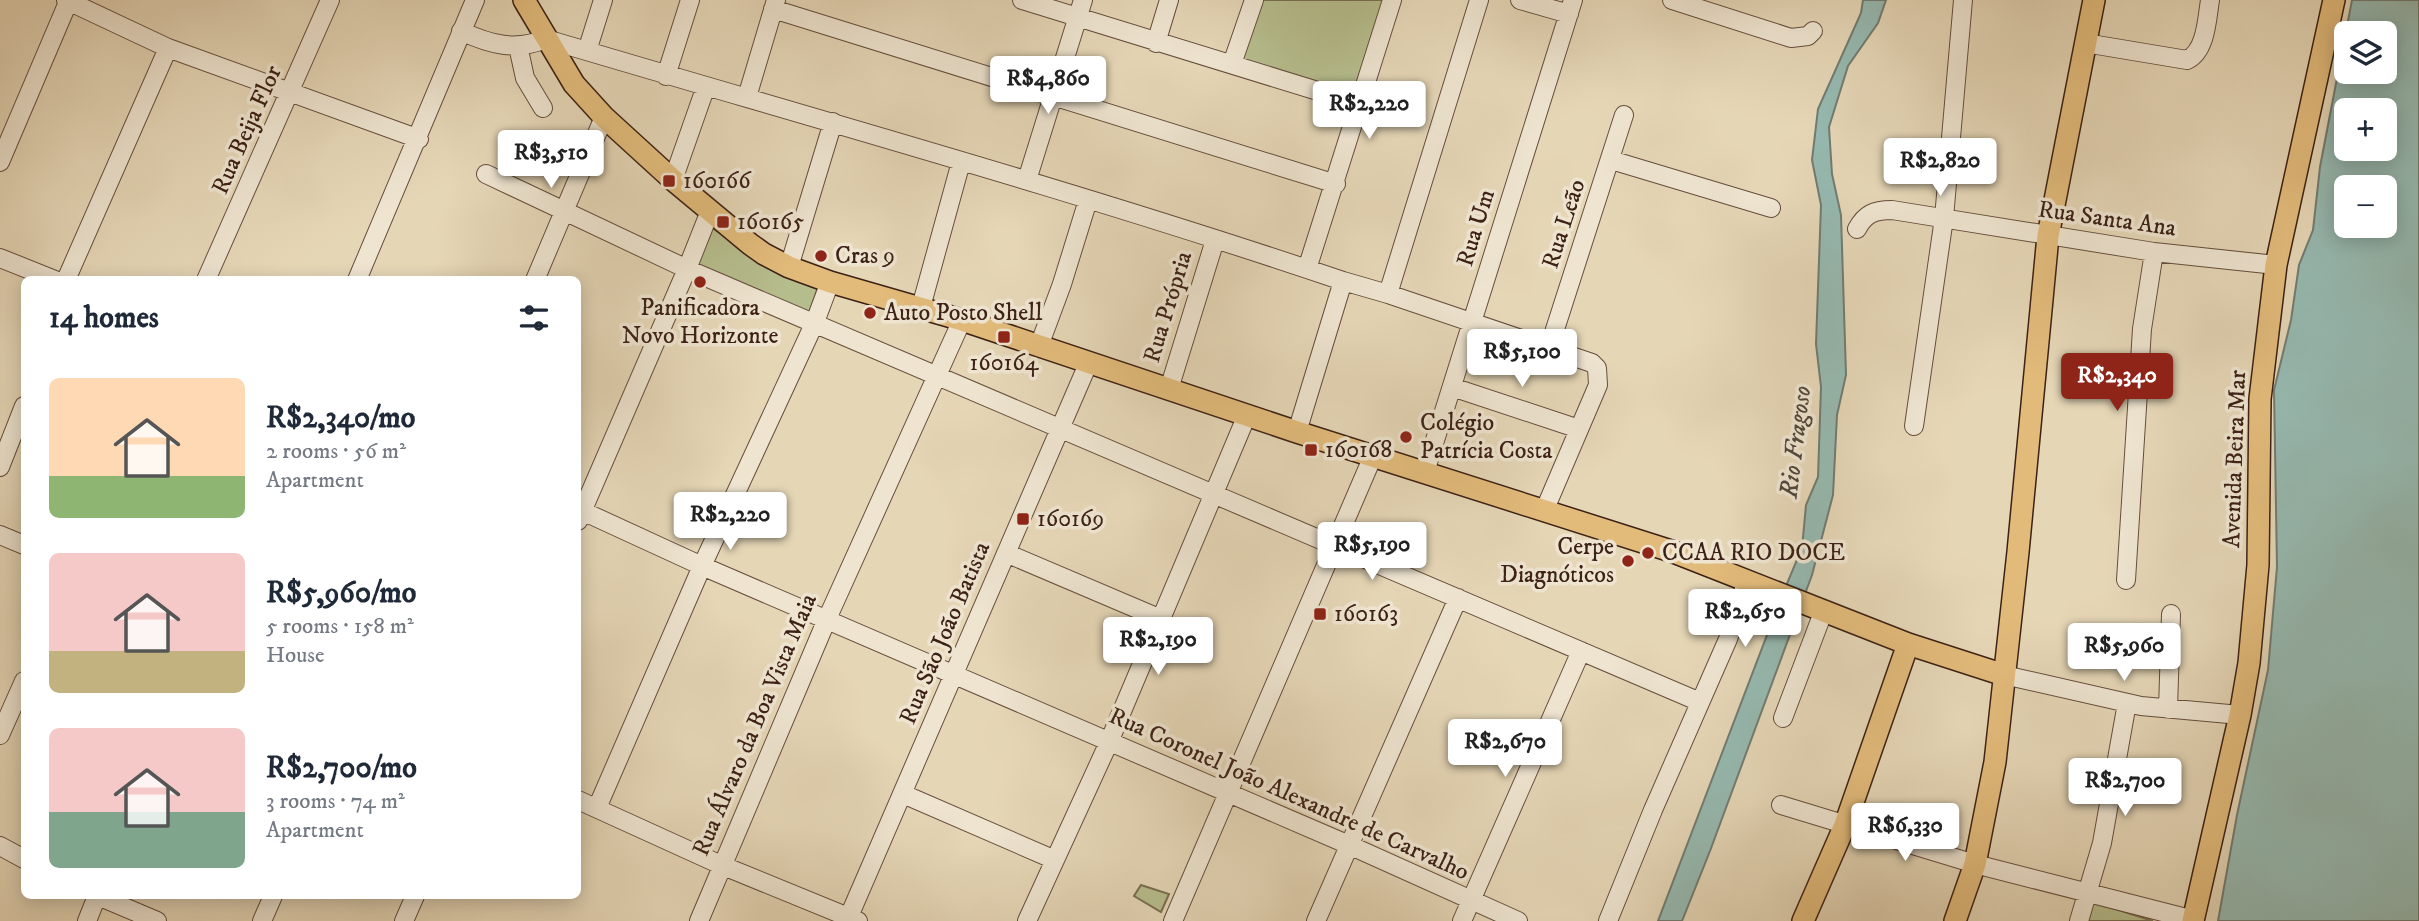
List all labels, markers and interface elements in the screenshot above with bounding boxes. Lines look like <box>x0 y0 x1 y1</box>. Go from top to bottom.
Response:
map controls <box>2334 21 2397 238</box>
button: layers <box>2334 21 2397 84</box>
pin: R$4,860 <box>983 57 1113 116</box>
street label: Rua Beija Flor <box>205 61 289 199</box>
text: R$4,860 <box>1006 64 1090 93</box>
pin: R$2,220 <box>1304 82 1434 141</box>
text: R$2,220 <box>1329 89 1409 118</box>
button: + <box>2334 98 2397 161</box>
pin: R$3,510 <box>486 130 616 190</box>
text: R$3,510 <box>514 138 588 167</box>
pin: R$2,820 <box>1875 138 2005 198</box>
text: R$2,820 <box>1900 146 1980 175</box>
place label: 160166 <box>683 166 752 196</box>
marker: 160166 <box>661 173 677 189</box>
button: − <box>2334 175 2397 238</box>
street label: Rua Leão <box>1536 176 1592 272</box>
street label: Rua Um <box>1450 186 1502 270</box>
street label: Rua Santa Ana <box>2036 194 2179 244</box>
place label: 160165 <box>737 207 804 237</box>
marker: 160165 <box>715 214 731 230</box>
place label: Cras 9 <box>835 241 895 271</box>
street label: Rua Própria <box>1137 247 1199 366</box>
marker: Cras 9 <box>813 248 829 264</box>
marker: Panificadora Novo Horizonte <box>692 274 708 290</box>
place label: Panificadora Novo Horizonte <box>622 293 778 351</box>
place label: Auto Posto Shell <box>884 298 1043 328</box>
icon: filters <box>515 299 553 337</box>
text: 14 homes <box>49 300 159 337</box>
marker: Auto Posto Shell <box>862 305 878 321</box>
marker: 160164 <box>996 329 1012 345</box>
pin: R$5,100 <box>1457 330 1587 389</box>
text: R$5,100 <box>1483 337 1561 366</box>
place label: 160164 <box>969 348 1040 378</box>
pin: R$2,340 <box>2052 354 2182 413</box>
text: R$2,340 <box>2077 361 2157 390</box>
street label: Avenida Beira Mar <box>2217 369 2253 548</box>
water label: Rio Fragoso <box>1773 384 1819 501</box>
text: R$2,340/mo <box>266 400 415 437</box>
icon: home <box>105 406 189 490</box>
place label: Colégio Patrícia Costa <box>1420 408 1553 466</box>
marker: Colégio Patrícia Costa <box>1398 429 1414 445</box>
place label: 160168 <box>1325 435 1392 465</box>
text: 2 rooms · 56 m² <box>266 437 406 466</box>
marker: 160168 <box>1303 442 1319 458</box>
text: Apartment <box>266 466 364 495</box>
pin: R$2,220 <box>665 492 795 552</box>
text: R$2,220 <box>690 500 770 529</box>
place label: 160169 <box>1037 504 1104 534</box>
marker: 160169 <box>1015 511 1031 527</box>
pin: R$5,190 <box>1307 522 1437 582</box>
text: R$5,190 <box>1333 530 1411 559</box>
place label: Cerpe Diagnóticos <box>1500 532 1614 590</box>
street label: Rua São João Batista <box>893 536 997 729</box>
place label: CCAA RIO DOCE <box>1662 538 1845 568</box>
marker: CCAA RIO DOCE <box>1640 545 1656 561</box>
marker: Cerpe Diagnóticos <box>1620 553 1636 569</box>
text: R$5,960/mo <box>266 575 416 612</box>
icon: home <box>105 581 189 665</box>
street label: Rua Álvaro da Boa Vista Maia <box>685 588 824 861</box>
pin: R$2,650 <box>1680 590 1810 649</box>
text: R$2,650 <box>1704 597 1786 626</box>
place label: 160163 <box>1334 599 1398 629</box>
marker: 160163 <box>1312 606 1328 622</box>
text: 5 rooms · 158 m² <box>266 612 414 641</box>
pin: R$2,190 <box>1093 618 1223 677</box>
pin: R$5,960 <box>2059 624 2189 683</box>
text: R$2,190 <box>1119 625 1197 654</box>
text: R$5,960 <box>2084 631 2164 660</box>
text: House <box>266 641 324 670</box>
street label: Rua Coronel João Alexandre de Carvalho <box>1104 701 1474 887</box>
pin: R$2,670 <box>1440 720 1570 779</box>
text: R$2,670 <box>1464 727 1546 756</box>
text: R$2,700/mo <box>266 750 417 787</box>
icon: home <box>105 756 189 840</box>
pin: R$2,700 <box>2060 758 2190 818</box>
text: R$2,700 <box>2084 766 2166 795</box>
text: 3 rooms · 74 m² <box>266 787 405 816</box>
pin: R$6,330 <box>1840 804 1970 863</box>
text: R$6,330 <box>1867 811 1943 840</box>
text: Apartment <box>266 816 364 845</box>

